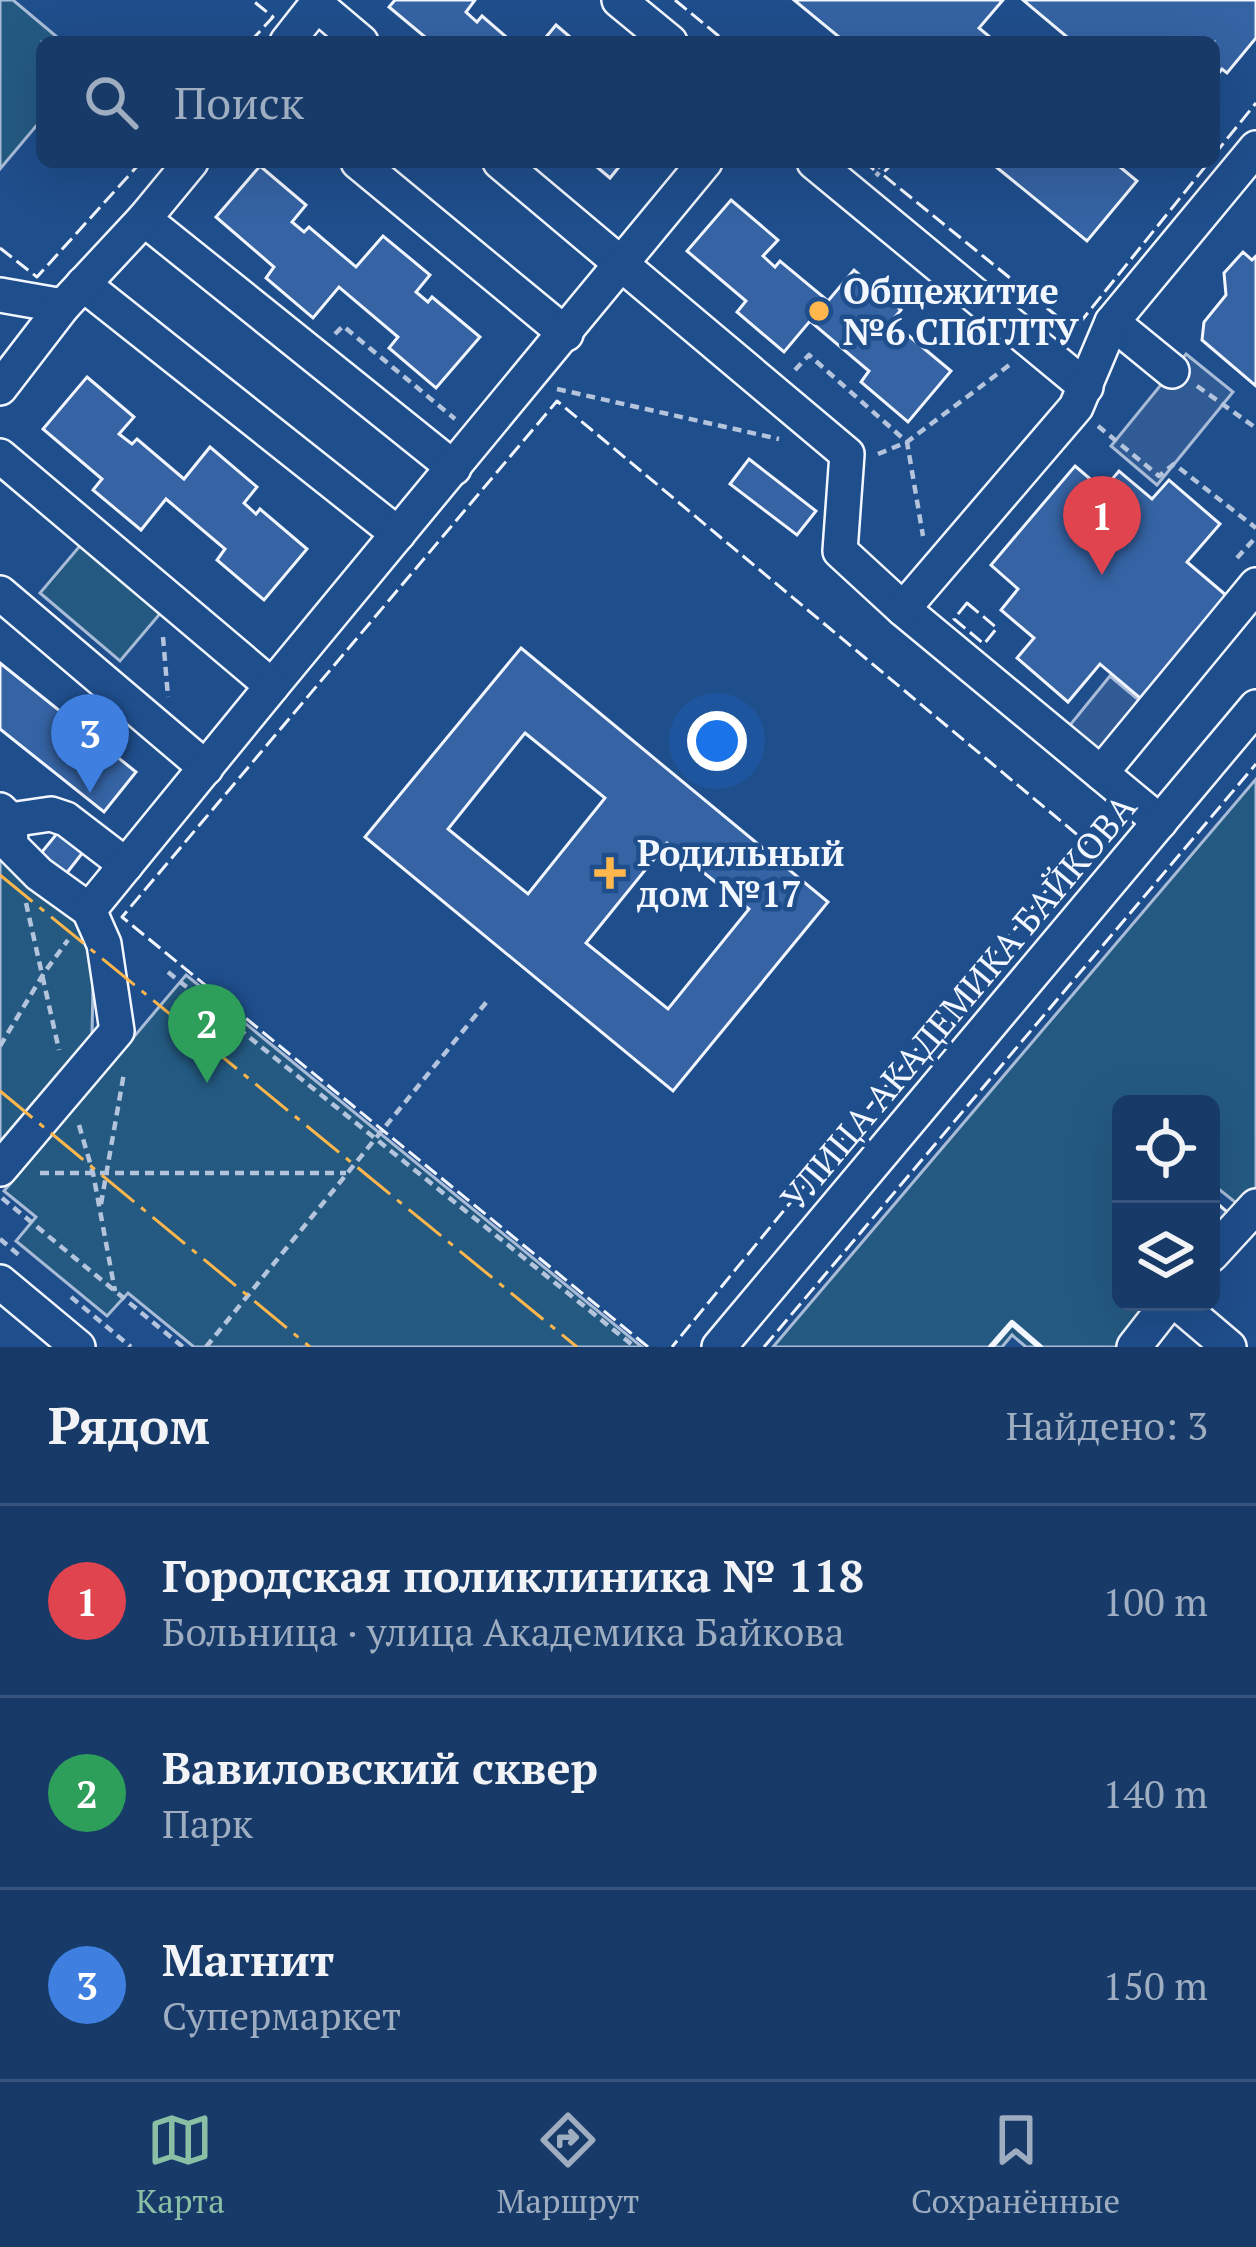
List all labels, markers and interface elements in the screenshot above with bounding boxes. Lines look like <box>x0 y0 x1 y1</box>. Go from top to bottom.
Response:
search box <box>36 36 1220 168</box>
icon: search <box>78 69 144 135</box>
text: Поиск <box>174 72 304 132</box>
place label: Общежитие №6 СПбГЛТУ <box>843 267 1079 355</box>
marker: Общежитие №6 СПбГЛТУ <box>806 298 832 324</box>
pin: 1 <box>1063 476 1141 575</box>
pin: 3 <box>51 694 129 793</box>
your location <box>687 711 747 771</box>
street label: УЛИЦА АКАДЕМИКА БАЙКОВА <box>770 784 1146 1220</box>
place label: Родильный дом №17 <box>637 829 845 917</box>
marker: Родильный дом №17 <box>594 857 626 889</box>
pin: 2 <box>168 984 246 1083</box>
map controls <box>1112 1095 1220 1311</box>
button: locate <box>1112 1095 1220 1203</box>
button: layers <box>1112 1203 1220 1311</box>
text: Рядом <box>48 1391 210 1459</box>
text: Найдено: 3 <box>1006 1399 1208 1451</box>
text: Городская поликлиника № 118 <box>162 1545 864 1605</box>
text: 1 <box>76 1575 98 1627</box>
text: 100 m <box>1103 1575 1208 1627</box>
text: Больница · улица Академика Байкова <box>162 1605 845 1657</box>
text: Вавиловский сквер <box>162 1737 598 1797</box>
text: 2 <box>76 1767 98 1819</box>
text: 140 m <box>1103 1767 1208 1819</box>
text: Парк <box>162 1797 253 1849</box>
text: Магнит <box>162 1929 334 1989</box>
text: 3 <box>76 1959 98 2011</box>
text: 150 m <box>1103 1959 1208 2011</box>
text: Супермаркет <box>162 1989 401 2041</box>
tab: Карта <box>136 2107 225 2222</box>
tab: Маршрут <box>497 2107 639 2222</box>
tab: Сохранённые <box>911 2107 1120 2222</box>

